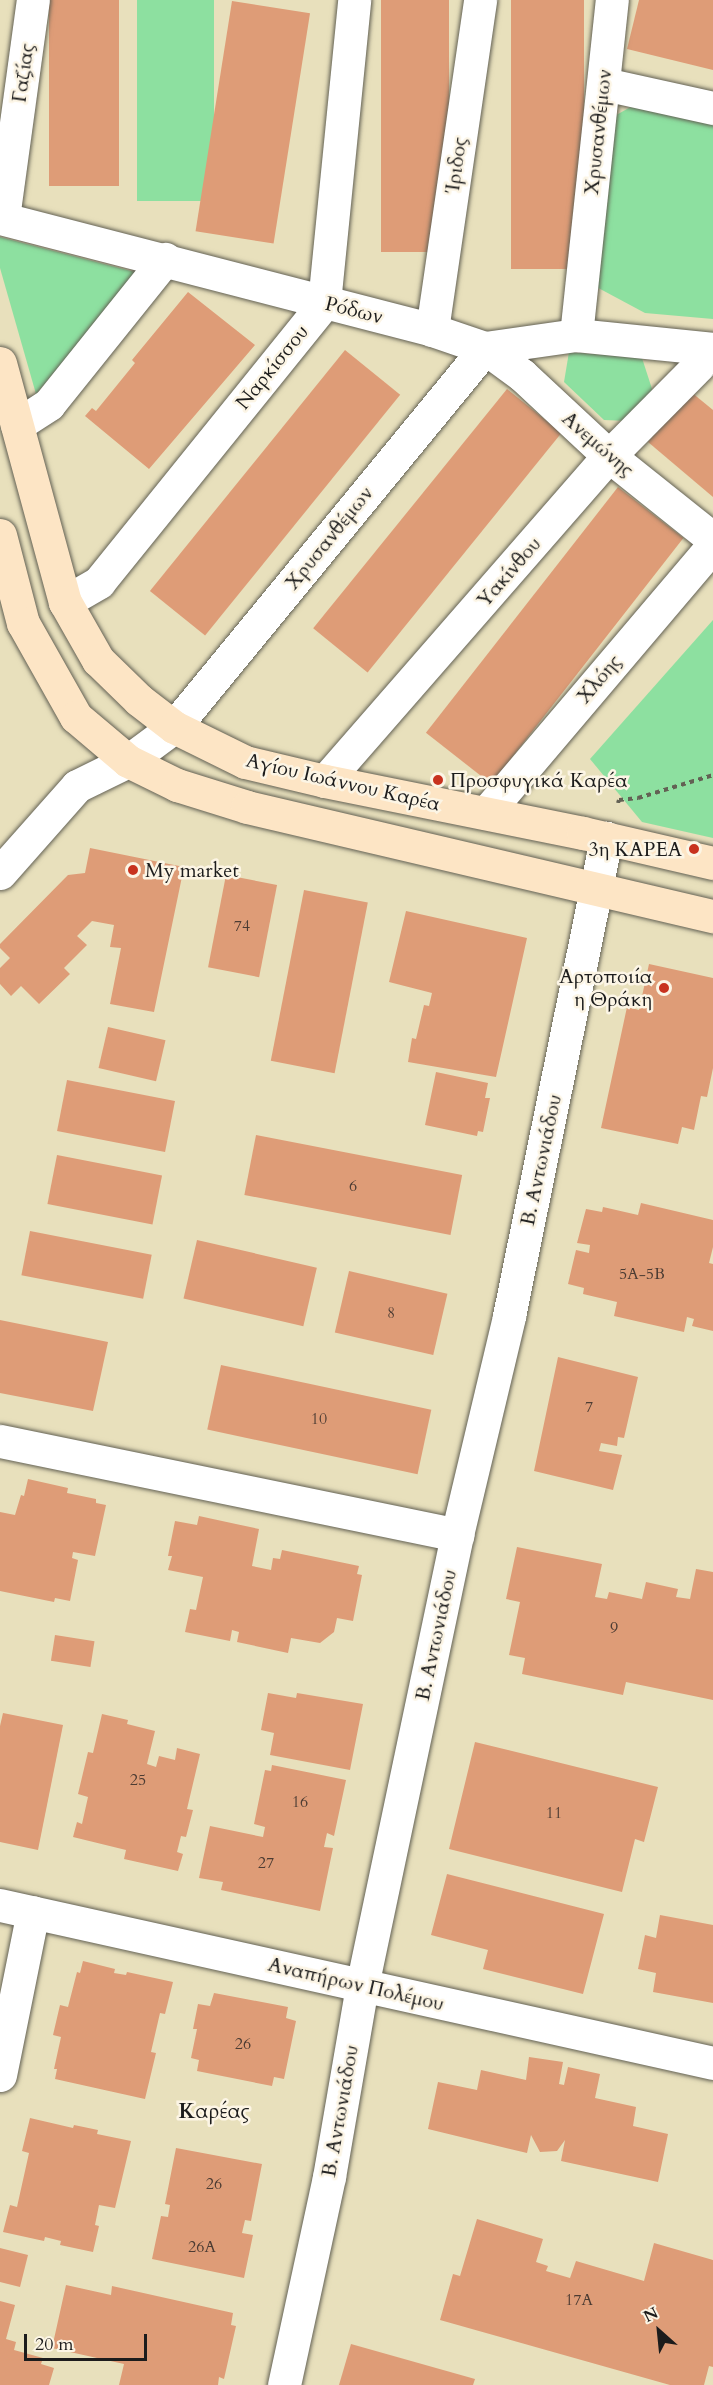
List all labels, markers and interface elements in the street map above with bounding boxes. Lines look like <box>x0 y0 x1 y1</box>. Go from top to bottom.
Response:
street label: Γαζίας <box>7 42 39 104</box>
street label: Χρυσανθέμων <box>579 68 617 196</box>
street label: Ίριδος <box>440 136 472 194</box>
street label: Ρόδων <box>323 291 385 329</box>
street label: Ναρκίσσου <box>231 320 313 414</box>
street label: Ανεμώνης <box>557 406 639 482</box>
street label: Χρυσανθέμων <box>280 482 378 594</box>
street label: Υακίνθου <box>472 532 546 612</box>
street label: Χλόης <box>572 650 626 708</box>
street label: Αγίου Ιωάννου Καρέα <box>244 748 442 816</box>
place label: Προσφυγικά Καρέα <box>450 768 627 792</box>
marker: Προσφυγικά Καρέα <box>431 773 445 787</box>
place label: 3η ΚΑΡΕΑ <box>588 837 682 861</box>
marker: 3η ΚΑΡΕΑ <box>687 842 701 856</box>
place label: My market <box>145 858 239 882</box>
marker: My market <box>126 863 140 877</box>
house number: 74 <box>234 916 250 936</box>
place label: Αρτοποιία η Θράκη <box>559 964 652 1011</box>
marker: Αρτοποιία η Θράκη <box>657 981 671 995</box>
street label: Β. Αντωνιάδου <box>515 1092 567 1228</box>
house number: 6 <box>349 1176 357 1196</box>
house number: 5Α-5Β <box>619 1264 665 1284</box>
house number: 8 <box>387 1303 395 1323</box>
house number: 7 <box>585 1397 593 1417</box>
house number: 10 <box>311 1409 327 1429</box>
street label: Β. Αντωνιάδου <box>410 1567 462 1703</box>
house number: 9 <box>610 1618 618 1638</box>
house number: 25 <box>130 1770 146 1790</box>
house number: 16 <box>292 1792 308 1812</box>
house number: 11 <box>546 1803 562 1823</box>
house number: 27 <box>258 1853 274 1873</box>
street label: Αναπήρων Πολέμου <box>266 1952 446 2016</box>
house number: 26 <box>235 2034 251 2054</box>
street label: Β. Αντωνιάδου <box>317 2043 363 2179</box>
district label: Καρέας <box>179 2099 249 2125</box>
house number: 26 <box>206 2174 222 2194</box>
house number: 26Α <box>188 2237 216 2257</box>
house number: 17Α <box>565 2290 593 2310</box>
north arrow <box>629 2301 689 2361</box>
text: N <box>640 2302 662 2328</box>
scale bar <box>27 2322 150 2360</box>
text: 20 m <box>35 2332 74 2357</box>

